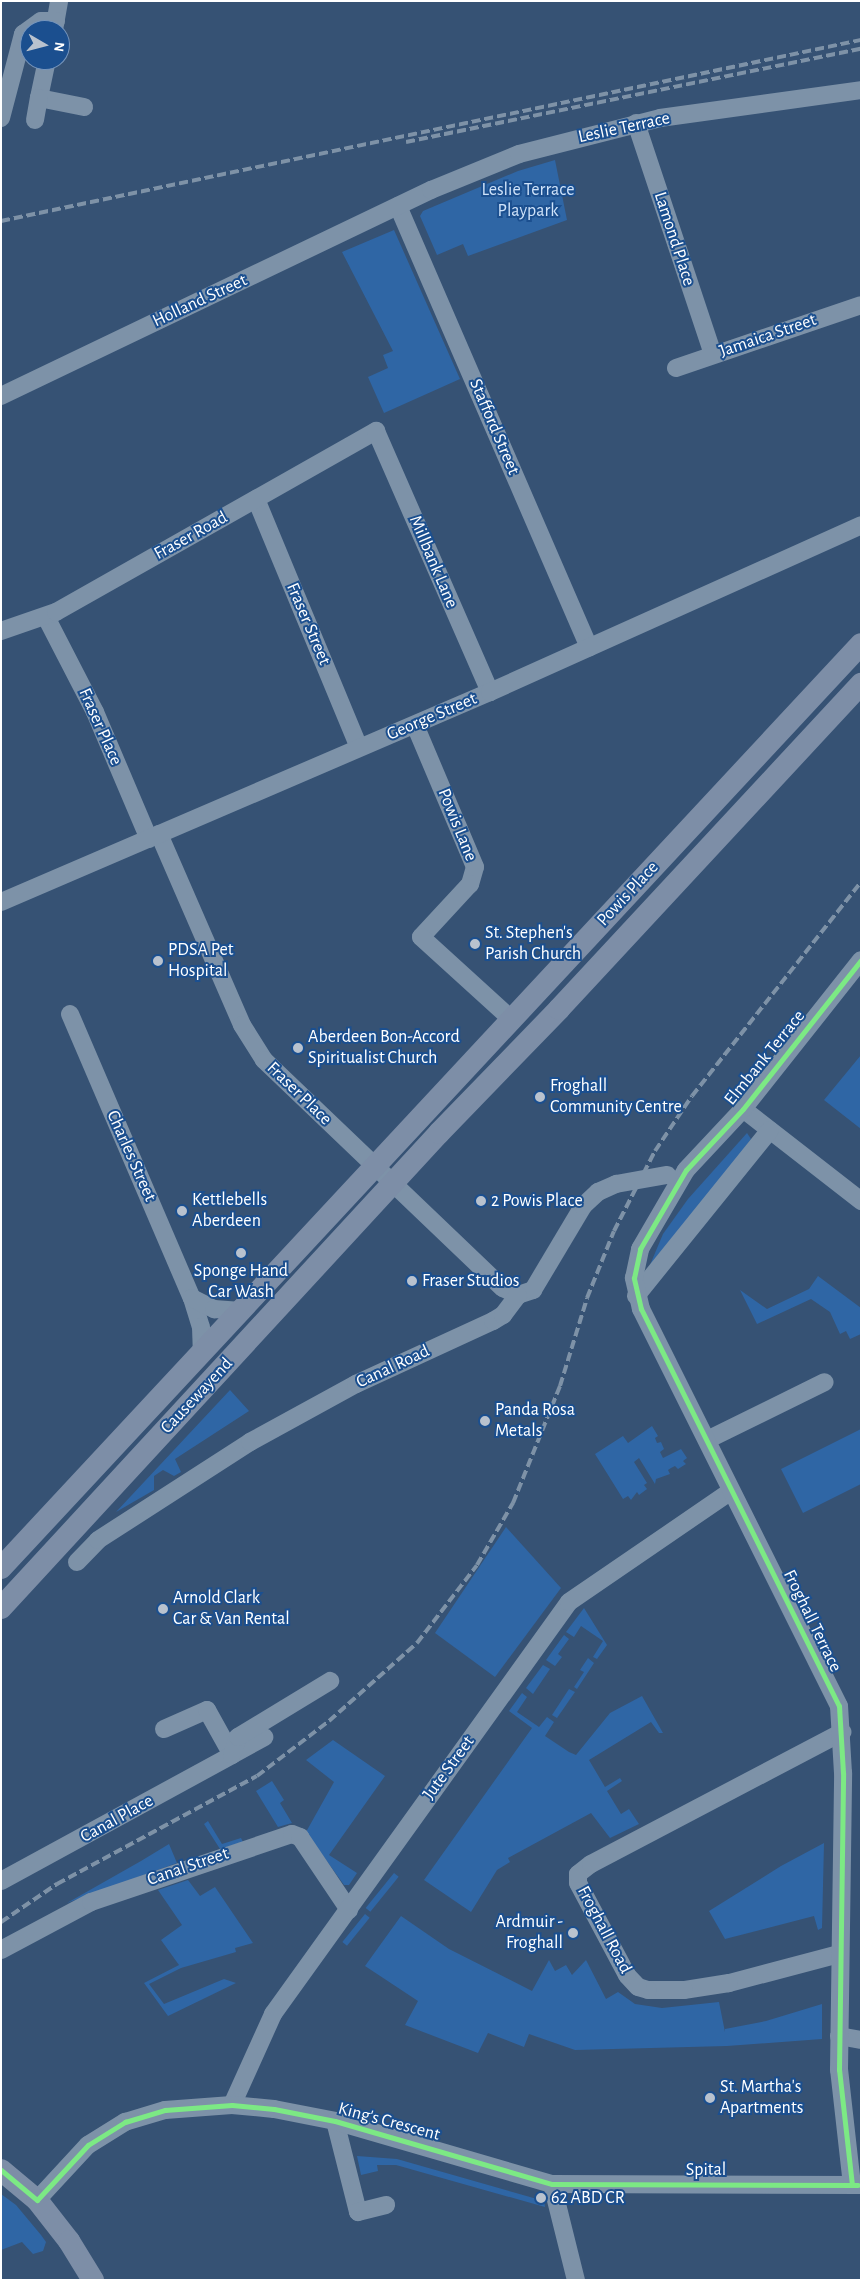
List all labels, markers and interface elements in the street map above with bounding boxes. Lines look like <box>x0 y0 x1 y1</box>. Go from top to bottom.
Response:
north arrow <box>20 20 70 70</box>
text: N <box>51 41 66 53</box>
street label: Leslie Terrace <box>576 108 672 148</box>
park label: Leslie Terrace Playpark <box>481 180 575 222</box>
street label: Lamond Place <box>649 189 699 289</box>
street label: Holland Street <box>149 270 251 332</box>
street label: Jamaica Street <box>717 309 819 363</box>
street label: Stafford Street <box>464 376 524 478</box>
street label: Fraser Road <box>150 507 232 565</box>
street label: Millbank Lane <box>404 512 462 612</box>
street label: Fraser Street <box>281 580 335 668</box>
street label: Fraser Place <box>73 685 127 769</box>
street label: George Street <box>384 688 480 746</box>
street label: Powis Lane <box>433 785 481 865</box>
street label: Powis Place <box>593 857 663 931</box>
place label: St. Stephen's Parish Church <box>485 923 581 966</box>
marker: St. Stephen's Parish Church <box>469 938 481 950</box>
place label: PDSA Pet Hospital <box>168 940 234 982</box>
marker: PDSA Pet Hospital <box>152 955 164 967</box>
street label: Elmbank Terrace <box>720 1006 810 1110</box>
place label: Aberdeen Bon-Accord Spiritualist Church <box>308 1027 460 1070</box>
marker: Aberdeen Bon-Accord Spiritualist Church <box>292 1042 304 1054</box>
street label: Fraser Place <box>262 1058 336 1130</box>
place label: Froghall Community Centre <box>550 1076 682 1118</box>
marker: Froghall Community Centre <box>534 1091 546 1103</box>
street label: Charles Street <box>101 1107 161 1205</box>
place label: Kettlebells Aberdeen <box>192 1190 267 1232</box>
place label: 2 Powis Place <box>491 1190 583 1212</box>
marker: 2 Powis Place <box>475 1195 487 1207</box>
marker: Kettlebells Aberdeen <box>176 1205 188 1217</box>
marker: Sponge Hand Car Wash <box>235 1247 247 1259</box>
place label: Sponge Hand Car Wash <box>194 1261 288 1304</box>
place label: Fraser Studios <box>422 1270 519 1292</box>
marker: Fraser Studios <box>406 1275 418 1287</box>
street label: Canal Road <box>353 1341 433 1393</box>
street label: Causewayend <box>156 1353 238 1439</box>
place label: Panda Rosa Metals <box>495 1400 575 1442</box>
marker: Panda Rosa Metals <box>479 1415 491 1427</box>
street label: Froghall Terrace <box>778 1566 846 1676</box>
place label: Arnold Clark Car & Van Rental <box>173 1588 290 1630</box>
marker: Arnold Clark Car & Van Rental <box>157 1603 169 1615</box>
street label: Jute Street <box>419 1732 479 1804</box>
street label: Canal Place <box>77 1790 157 1848</box>
street label: Canal Street <box>144 1843 232 1891</box>
street label: Froghall Road <box>572 1883 636 1977</box>
place label: Ardmuir - Froghall <box>495 1912 563 1955</box>
marker: Ardmuir - Froghall <box>567 1927 579 1939</box>
place label: St. Martha's Apartments <box>720 2077 803 2120</box>
marker: St. Martha's Apartments <box>704 2092 716 2104</box>
street label: King's Crescent <box>336 2098 442 2146</box>
street label: Spital <box>686 2159 726 2181</box>
place label: 62 ABD CR <box>551 2187 625 2209</box>
marker: 62 ABD CR <box>535 2192 547 2204</box>

